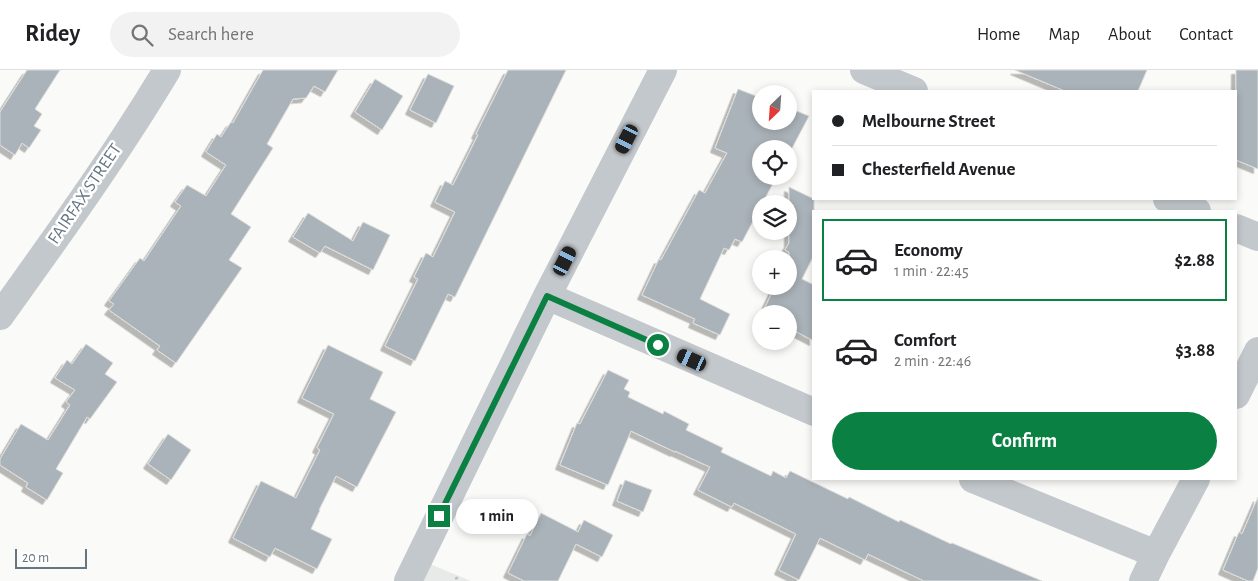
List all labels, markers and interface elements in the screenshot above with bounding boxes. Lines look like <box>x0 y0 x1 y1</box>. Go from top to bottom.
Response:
search box <box>110 12 460 57</box>
icon: search <box>128 21 156 49</box>
text: Ridey <box>25 22 80 46</box>
text: Search here <box>168 25 254 44</box>
text: Home <box>977 26 1020 44</box>
text: Map <box>1048 26 1080 44</box>
text: About <box>1108 26 1151 44</box>
text: Contact <box>1179 26 1233 44</box>
north arrow <box>752 85 798 130</box>
map controls <box>752 85 797 350</box>
text: Melbourne Street <box>862 112 995 131</box>
car <box>613 122 640 156</box>
street label: FAIRFAX STREET <box>45 140 125 248</box>
button: locate <box>752 140 797 185</box>
text: Chesterfield Avenue <box>862 160 1015 179</box>
button: layers <box>752 195 797 240</box>
icon: car <box>834 238 879 283</box>
text: Economy <box>894 241 963 260</box>
car <box>551 244 578 278</box>
button: + <box>752 250 797 295</box>
text: $2.88 <box>1174 251 1215 270</box>
text: 1 min · 22:45 <box>894 263 969 279</box>
button: − <box>752 305 797 350</box>
icon: car <box>834 328 879 373</box>
text: Comfort <box>894 331 956 350</box>
route start <box>647 334 669 356</box>
text: $3.88 <box>1175 341 1215 360</box>
car <box>675 347 708 373</box>
text: 2 min · 22:46 <box>894 353 971 369</box>
button: Confirm <box>832 412 1217 470</box>
callout: 1 min <box>456 498 539 534</box>
route end <box>428 505 450 527</box>
text: 1 min <box>480 508 514 524</box>
scale bar <box>15 546 88 569</box>
text: 20 m <box>22 551 49 565</box>

